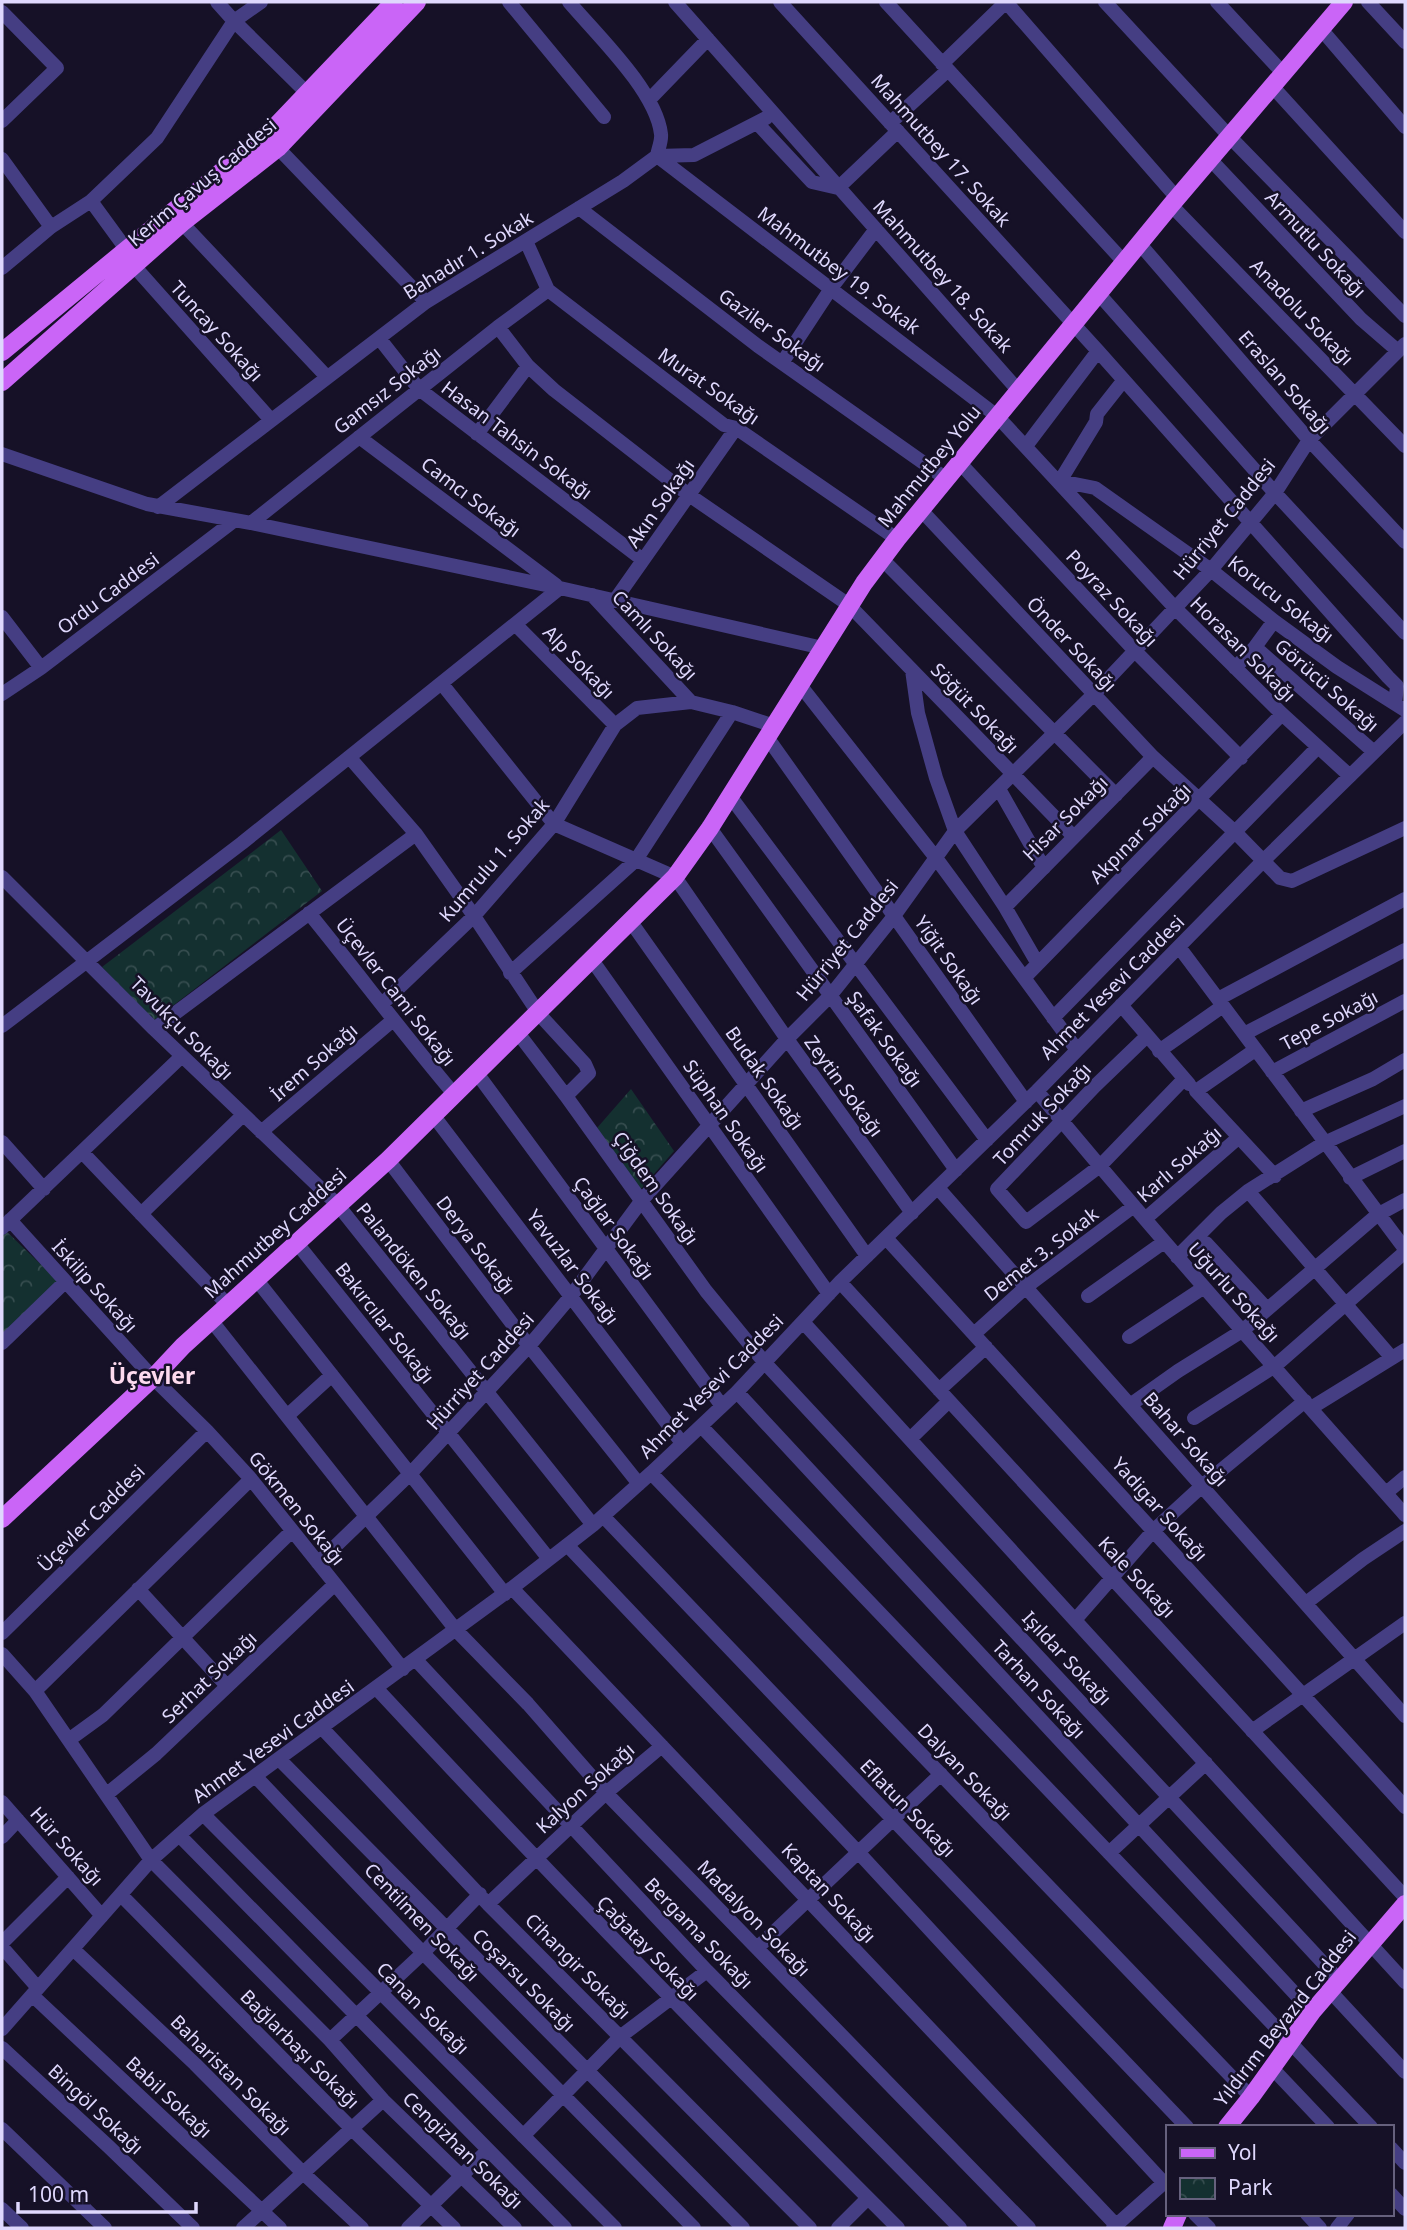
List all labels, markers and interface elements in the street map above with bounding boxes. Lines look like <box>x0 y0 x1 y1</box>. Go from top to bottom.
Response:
street label: Mahmutbey 17. Sokak <box>865 68 1017 232</box>
street label: Kerim Çavuş Caddesi <box>122 112 282 252</box>
street label: Armutlu Sokağı <box>1260 185 1372 303</box>
street label: Mahmutbey 18. Sokak <box>867 194 1019 358</box>
street label: Mahmutbey 19. Sokak <box>752 200 926 340</box>
street label: Bahadır 1. Sokak <box>398 205 538 305</box>
street label: Anadolu Sokağı <box>1245 253 1359 371</box>
street label: Tuncay Sokağı <box>165 275 269 387</box>
street label: Gaziler Sokağı <box>713 282 831 378</box>
street label: Eraslan Sokağı <box>1233 325 1337 439</box>
street label: Gamsız Sokağı <box>328 340 446 440</box>
street label: Murat Sokağı <box>653 341 765 431</box>
street label: Hasan Tahsin Sokağı <box>436 375 598 505</box>
street label: Mahmutbey Yolu <box>872 399 986 533</box>
street label: Camcı Sokağı <box>416 451 526 543</box>
street label: Akın Sokağı <box>620 453 700 553</box>
street label: Hürriyet Caddesi <box>1167 453 1281 585</box>
street label: Poyraz Sokağı <box>1060 544 1164 652</box>
street label: Ordu Caddesi <box>52 546 164 640</box>
street label: Korucu Sokağı <box>1223 549 1339 649</box>
street label: Camlı Sokağı <box>606 584 704 686</box>
street label: Horasan Sokağı <box>1184 590 1302 708</box>
street label: Önder Sokağı <box>1021 591 1123 697</box>
street label: Alp Sokağı <box>537 620 621 704</box>
street label: Görücü Sokağı <box>1269 633 1385 737</box>
street label: Söğüt Sokağı <box>925 657 1025 759</box>
street label: Hisar Sokağı <box>1017 770 1113 866</box>
street label: Akpınar Sokağı <box>1084 777 1196 889</box>
street label: Kumrulu 1. Sokak <box>433 793 555 927</box>
street label: Hürriyet Caddesi <box>790 874 904 1006</box>
street label: Ahmet Yesevi Caddesi <box>1034 909 1190 1065</box>
street label: Yiğit Sokağı <box>909 910 989 1010</box>
street label: Üçevler Cami Sokağı <box>330 913 462 1071</box>
street label: Tavukçu Sokağı <box>125 971 239 1085</box>
street label: Tepe Sokağı <box>1276 983 1382 1057</box>
street label: Şafak Sokağı <box>841 986 929 1092</box>
street label: İrem Sokağı <box>265 1017 363 1107</box>
street label: Budak Sokağı <box>720 1021 810 1135</box>
street label: Zeytin Sokağı <box>799 1030 889 1142</box>
street label: Süphan Sokağı <box>677 1054 775 1178</box>
street label: Tomruk Sokağı <box>987 1057 1097 1171</box>
street label: Karlı Sokağı <box>1131 1120 1227 1208</box>
street label: Çiğdem Sokağı <box>607 1126 705 1250</box>
street label: Mahmutbey Caddesi <box>198 1162 352 1304</box>
street label: Çağlar Sokağı <box>568 1171 660 1285</box>
street label: Derya Sokağı <box>430 1190 522 1300</box>
street label: Palandöken Sokağı <box>351 1197 477 1345</box>
street label: Demet 3. Sokak <box>978 1201 1104 1307</box>
street label: Yavuzlar Sokağı <box>521 1204 625 1330</box>
street label: İskilip Sokağı <box>46 1234 144 1338</box>
street label: Uğurlu Sokağı <box>1182 1236 1286 1348</box>
street label: Bakırcılar Sokağı <box>329 1257 441 1389</box>
street label: Hürriyet Caddesi <box>420 1307 540 1435</box>
street label: Ahmet Yesevi Caddesi <box>633 1308 789 1464</box>
district label: Üçevler <box>109 1359 195 1391</box>
street label: Bahar Sokağı <box>1138 1386 1234 1492</box>
street label: Gökmen Sokağı <box>243 1445 351 1571</box>
street label: Yadigar Sokağı <box>1106 1451 1214 1567</box>
street label: Üçevler Caddesi <box>32 1459 150 1577</box>
street label: Kale Sokağı <box>1093 1531 1181 1623</box>
street label: Işıldar Sokağı <box>1017 1605 1117 1711</box>
street label: Serhat Sokağı <box>156 1625 262 1729</box>
street label: Tarhan Sokağı <box>987 1634 1091 1744</box>
street label: Ahmet Yesevi Caddesi <box>187 1673 359 1809</box>
street label: Dalyan Sokağı <box>912 1718 1018 1826</box>
street label: Kalyon Sokağı <box>530 1737 640 1839</box>
street label: Eflatun Sokağı <box>854 1753 962 1863</box>
street label: Hür Sokağı <box>25 1801 109 1891</box>
street label: Kaptan Sokağı <box>776 1837 882 1949</box>
street label: Madalyon Sokağı <box>692 1854 816 1982</box>
street label: Centilmen Sokağı <box>359 1857 485 1987</box>
street label: Bergama Sokağı <box>639 1872 759 1994</box>
street label: Çağatay Sokağı <box>591 1890 705 2006</box>
street label: Cihangir Sokağı <box>519 1907 637 2025</box>
street label: Coşarsu Sokağı <box>467 1923 581 2037</box>
street label: Yıldırım Beyazıd Caddesi <box>1208 1925 1362 2111</box>
street label: Canan Sokağı <box>371 1956 475 2060</box>
street label: Bağlarbaşı Sokağı <box>235 1984 365 2114</box>
street label: Baharistan Sokağı <box>165 2009 297 2141</box>
street label: Babil Sokağı <box>120 2050 218 2144</box>
street label: Bingöl Sokağı <box>43 2058 149 2160</box>
street label: Cengizhan Sokağı <box>397 2086 529 2214</box>
legend <box>1166 2125 1393 2216</box>
text: Yol <box>1228 2138 1257 2166</box>
scale bar <box>18 2170 196 2214</box>
text: Park <box>1228 2173 1273 2201</box>
text: 100 m <box>28 2180 89 2208</box>

